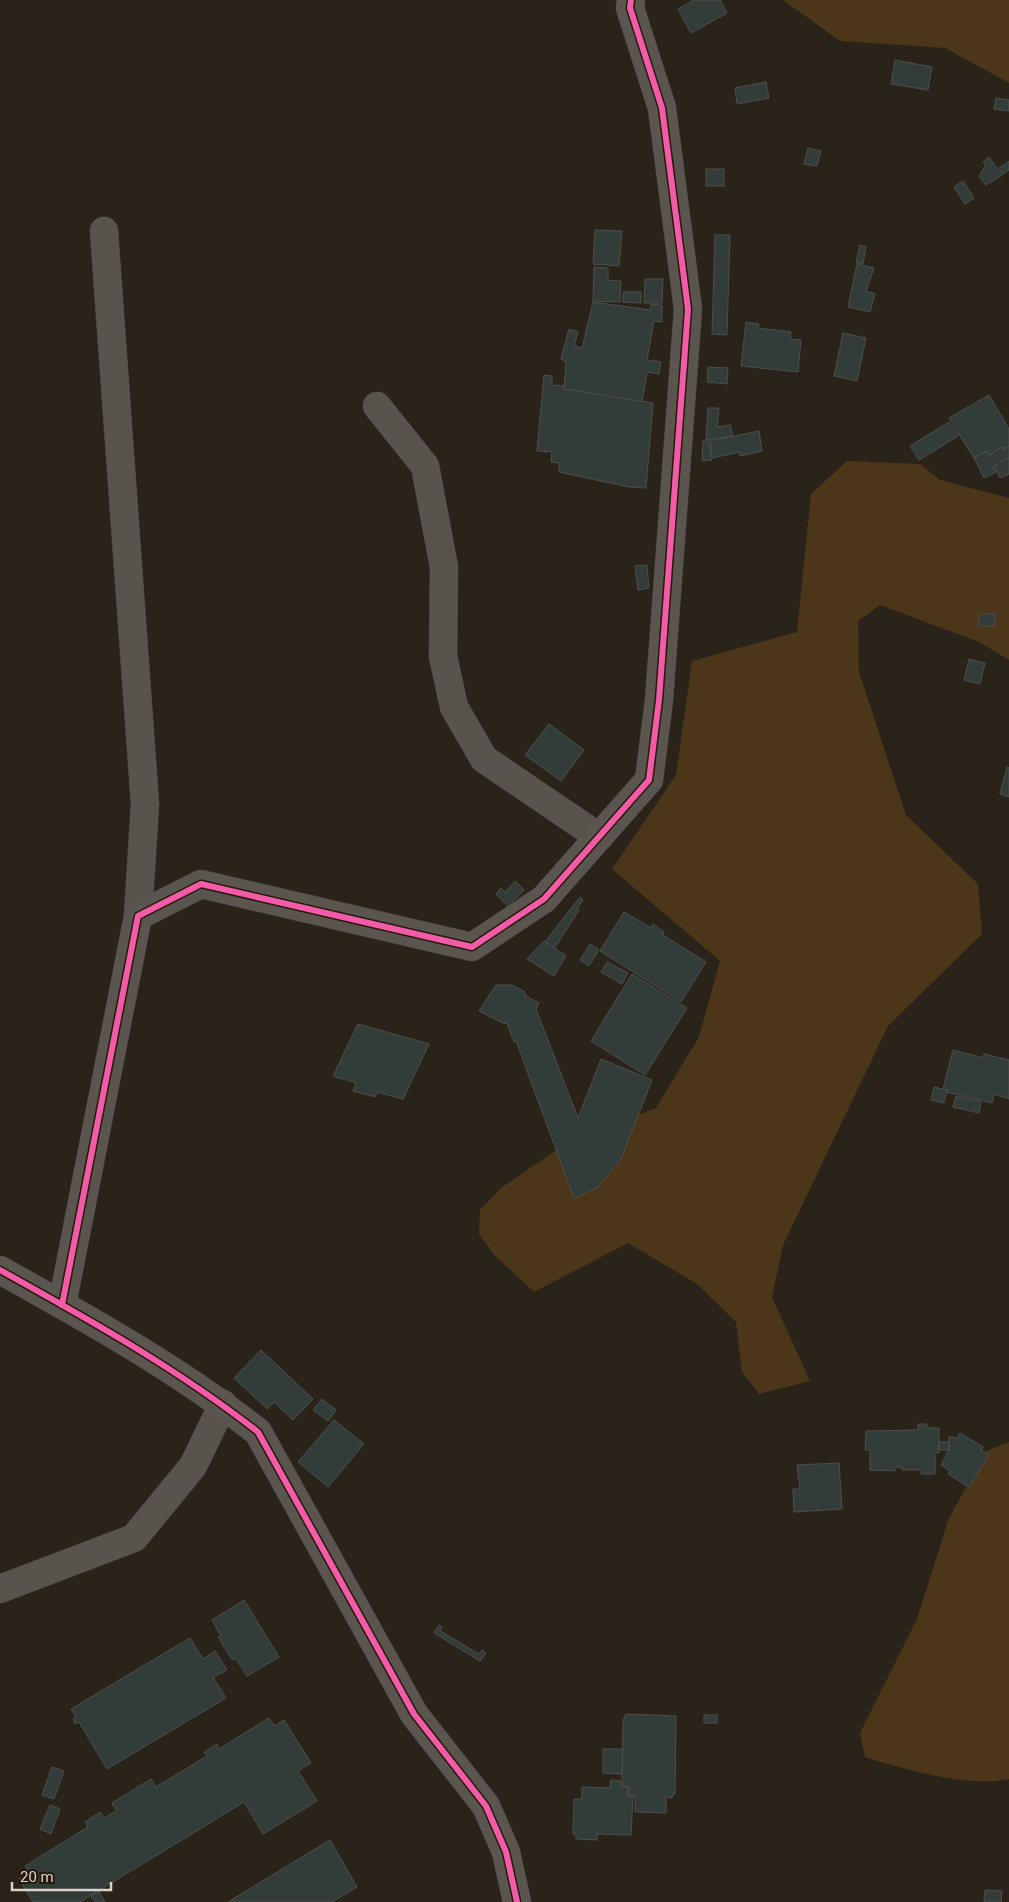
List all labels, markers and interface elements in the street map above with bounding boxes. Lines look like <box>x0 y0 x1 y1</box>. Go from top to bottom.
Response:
scale bar <box>12 1860 111 1892</box>
text: 20 m <box>20 1868 54 1886</box>

